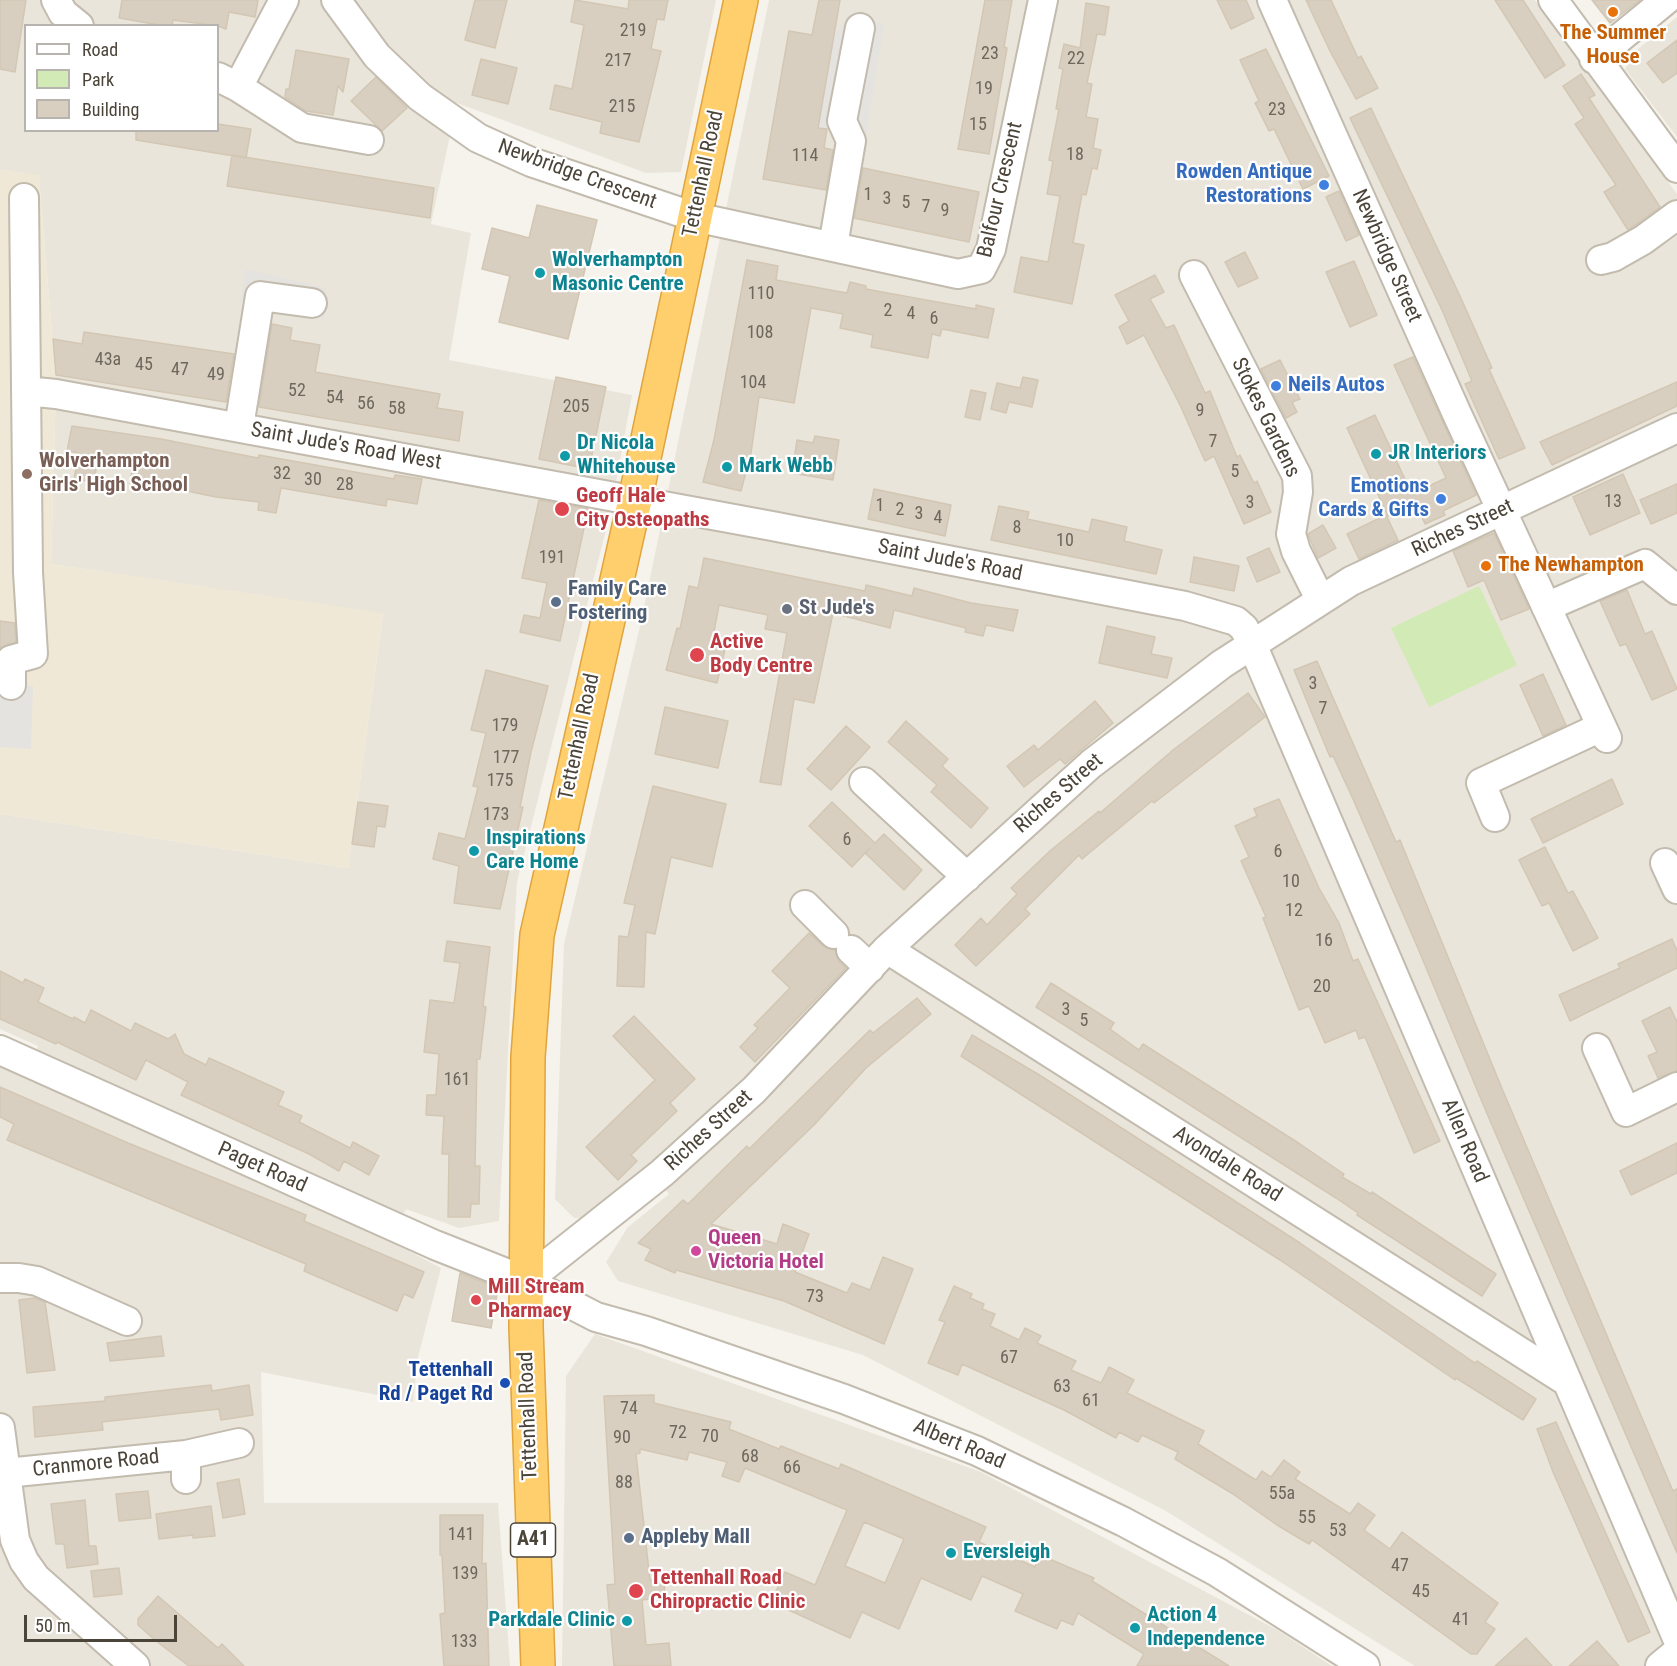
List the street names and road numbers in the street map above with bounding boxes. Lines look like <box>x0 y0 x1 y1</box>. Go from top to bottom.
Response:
street label: Tettenhall Road <box>678 108 730 240</box>
street label: Balfour Crescent <box>973 120 1029 260</box>
street label: Newbridge Crescent <box>494 135 660 215</box>
street label: Newbridge Street <box>1345 186 1427 326</box>
street label: Stokes Gardens <box>1225 354 1305 482</box>
street label: Saint Jude's Road West <box>249 418 443 476</box>
street label: Riches Street <box>1408 494 1518 564</box>
street label: Saint Jude's Road <box>876 535 1024 587</box>
street label: Tettenhall Road <box>554 671 606 803</box>
street label: Riches Street <box>1010 749 1108 839</box>
street label: Riches Street <box>660 1085 758 1177</box>
street label: Allen Road <box>1435 1095 1493 1187</box>
street label: Avondale Road <box>1168 1122 1286 1208</box>
street label: Paget Road <box>213 1137 311 1199</box>
street label: Tettenhall Road <box>514 1351 544 1481</box>
street label: Albert Road <box>909 1414 1009 1476</box>
street label: Cranmore Road <box>31 1445 161 1483</box>
road number: A41 <box>510 1523 556 1557</box>

